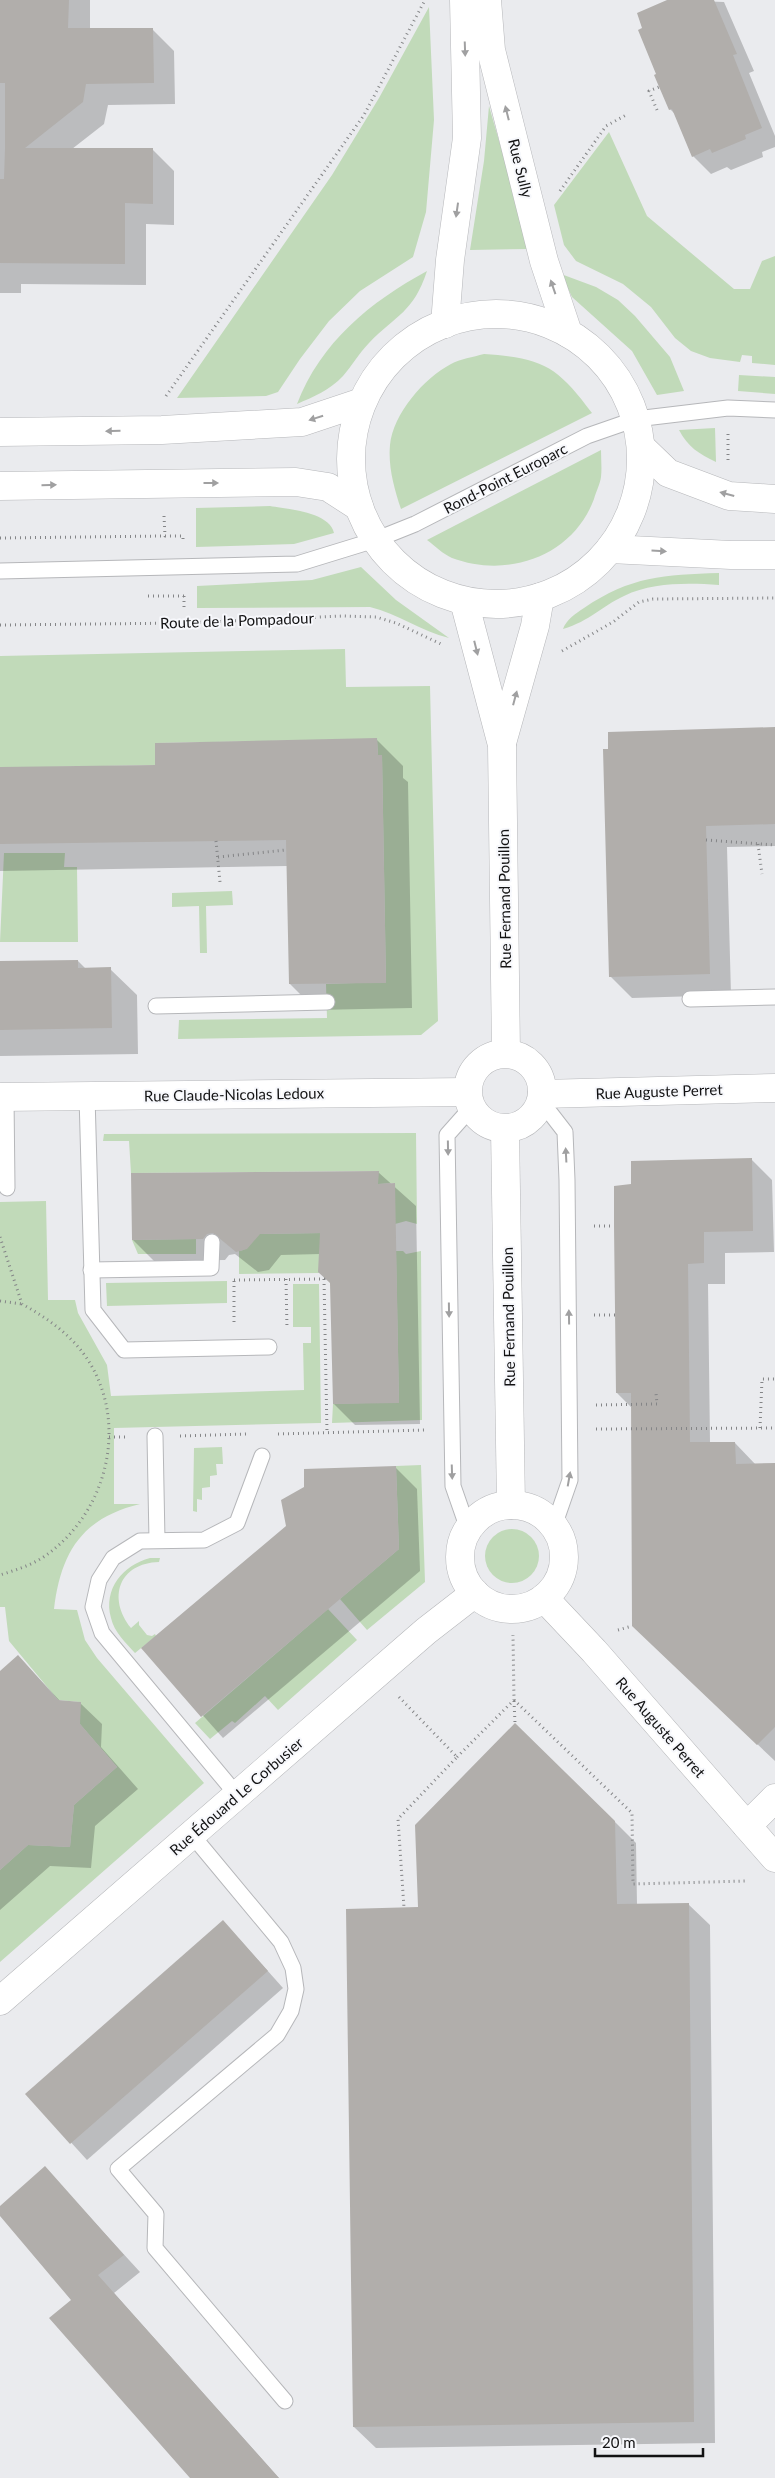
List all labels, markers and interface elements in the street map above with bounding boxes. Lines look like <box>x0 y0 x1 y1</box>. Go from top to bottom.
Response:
one-way arrow <box>461 41 469 57</box>
one-way arrow <box>502 105 510 120</box>
street label: Rue Sully <box>505 137 537 200</box>
one-way arrow <box>453 203 461 219</box>
one-way arrow <box>548 279 556 294</box>
one-way arrow <box>308 415 323 422</box>
one-way arrow <box>105 427 121 435</box>
street label: Rond-Point Europarc <box>440 439 570 517</box>
one-way arrow <box>203 479 219 487</box>
one-way arrow <box>41 481 57 489</box>
one-way arrow <box>719 490 734 498</box>
one-way arrow <box>651 548 667 556</box>
street label: Route de la Pompadour <box>160 608 315 632</box>
one-way arrow <box>472 641 480 656</box>
one-way arrow <box>511 690 519 705</box>
street label: Rue Fernand Pouillon <box>494 829 514 969</box>
street label: Rue Auguste Perret <box>595 1080 723 1102</box>
street label: Rue Claude-Nicolas Ledoux <box>144 1083 325 1105</box>
one-way arrow <box>444 1140 452 1156</box>
one-way arrow <box>561 1146 569 1162</box>
street label: Rue Fernand Pouillon <box>498 1247 518 1387</box>
one-way arrow <box>445 1302 453 1318</box>
one-way arrow <box>565 1309 573 1325</box>
one-way arrow <box>448 1465 456 1481</box>
one-way arrow <box>565 1471 573 1487</box>
street label: Rue Auguste Perret <box>612 1673 710 1781</box>
street label: Rue Édouard Le Corbusier <box>166 1733 307 1859</box>
scale bar <box>595 2426 702 2458</box>
text: 20 m <box>602 2433 636 2451</box>

